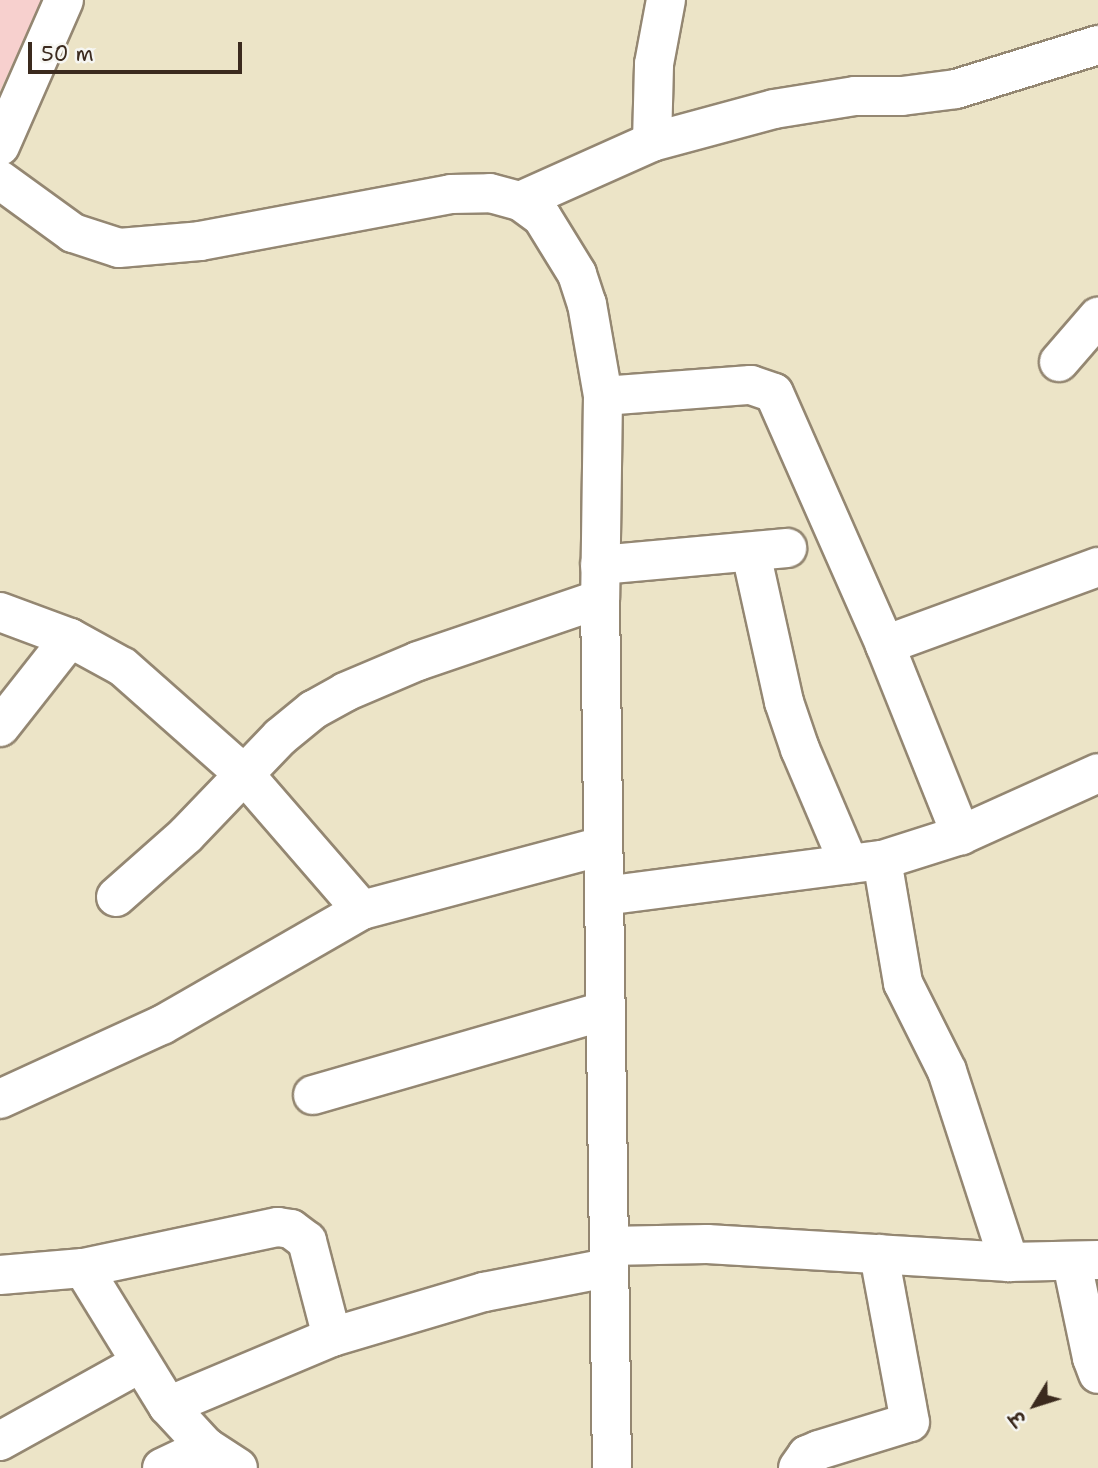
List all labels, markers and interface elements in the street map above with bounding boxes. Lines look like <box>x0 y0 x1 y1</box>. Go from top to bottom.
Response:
scale bar <box>32 28 245 72</box>
text: 50 m <box>41 40 94 68</box>
north arrow <box>1000 1370 1070 1440</box>
text: उ <box>1004 1406 1032 1431</box>

